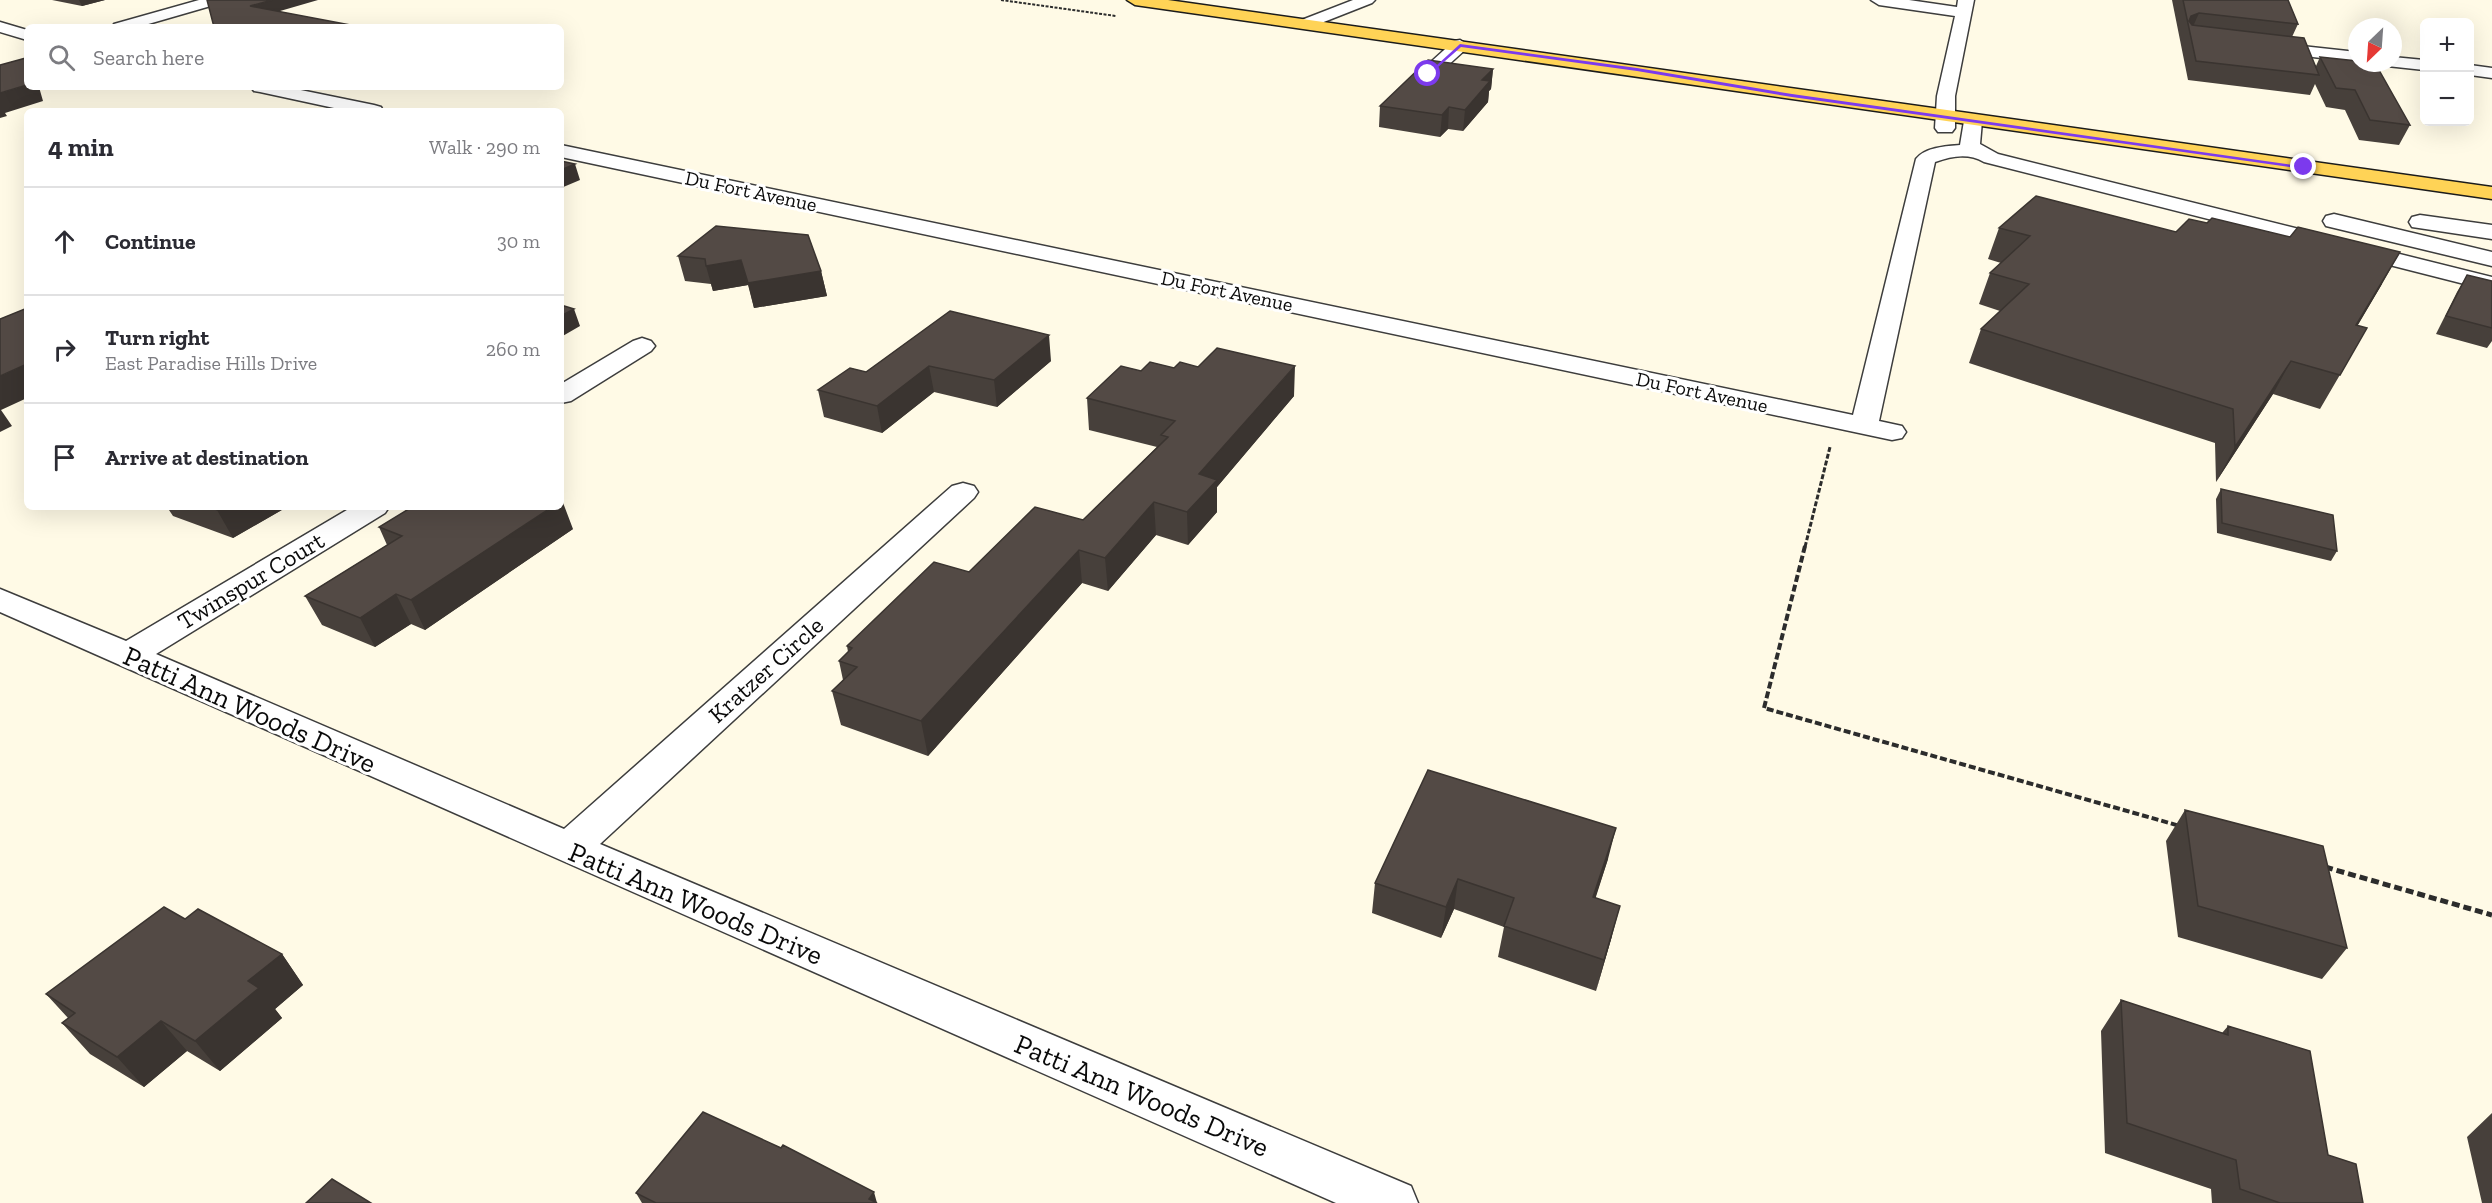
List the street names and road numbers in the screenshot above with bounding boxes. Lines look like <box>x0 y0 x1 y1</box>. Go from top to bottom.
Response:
street label: Du Fort Avenue <box>683 165 819 217</box>
street label: Du Fort Avenue <box>1159 265 1295 317</box>
street label: Du Fort Avenue <box>1634 366 1770 418</box>
street label: Twinspur Court <box>172 525 329 636</box>
street label: Kratzer Circle <box>702 610 829 729</box>
street label: Patti Ann Woods Drive <box>119 639 381 780</box>
street label: Patti Ann Woods Drive <box>564 835 828 972</box>
street label: Patti Ann Woods Drive <box>1010 1027 1274 1164</box>

